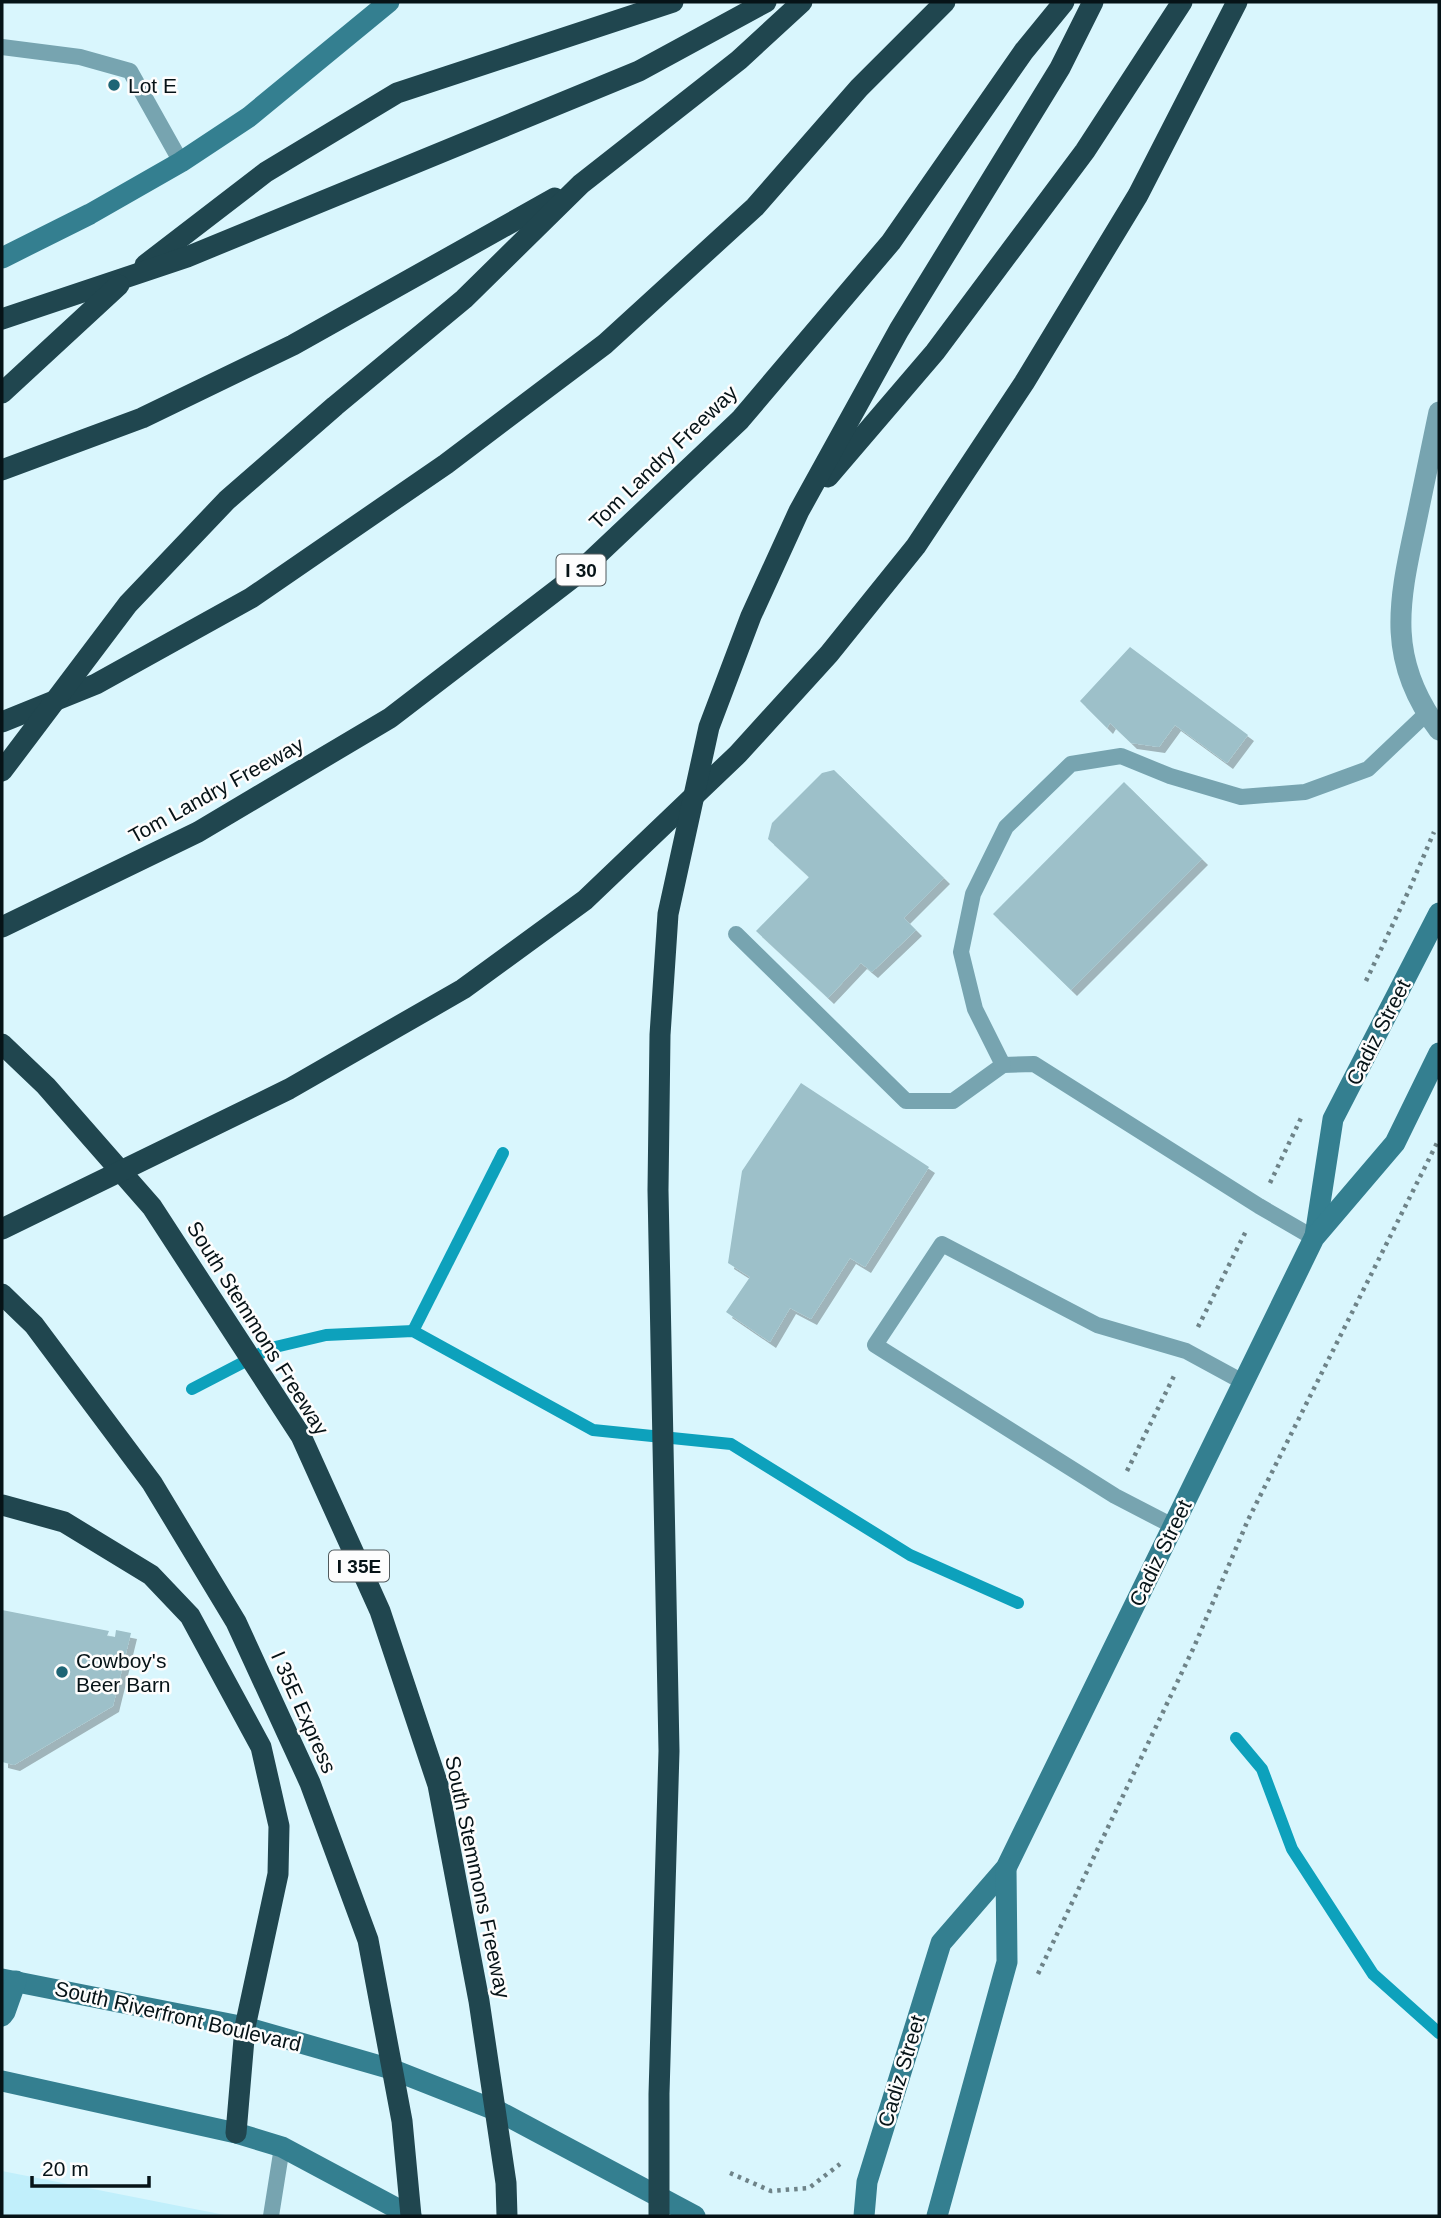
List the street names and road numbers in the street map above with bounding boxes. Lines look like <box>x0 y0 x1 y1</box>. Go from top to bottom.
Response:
street label: Tom Landry Freeway <box>584 380 742 533</box>
road number: I 30 <box>556 554 606 586</box>
street label: Tom Landry Freeway <box>125 732 308 848</box>
street label: Cadiz Street <box>1342 975 1415 1089</box>
street label: South Stemmons Freeway <box>183 1217 334 1439</box>
street label: Cadiz Street <box>1124 1496 1196 1610</box>
road number: I 35E <box>329 1550 389 1582</box>
street label: I 35E Express <box>267 1648 341 1776</box>
street label: South Stemmons Freeway <box>441 1754 515 2001</box>
street label: South Riverfront Boulevard <box>53 1976 303 2056</box>
street label: Cadiz Street <box>873 2012 929 2130</box>

